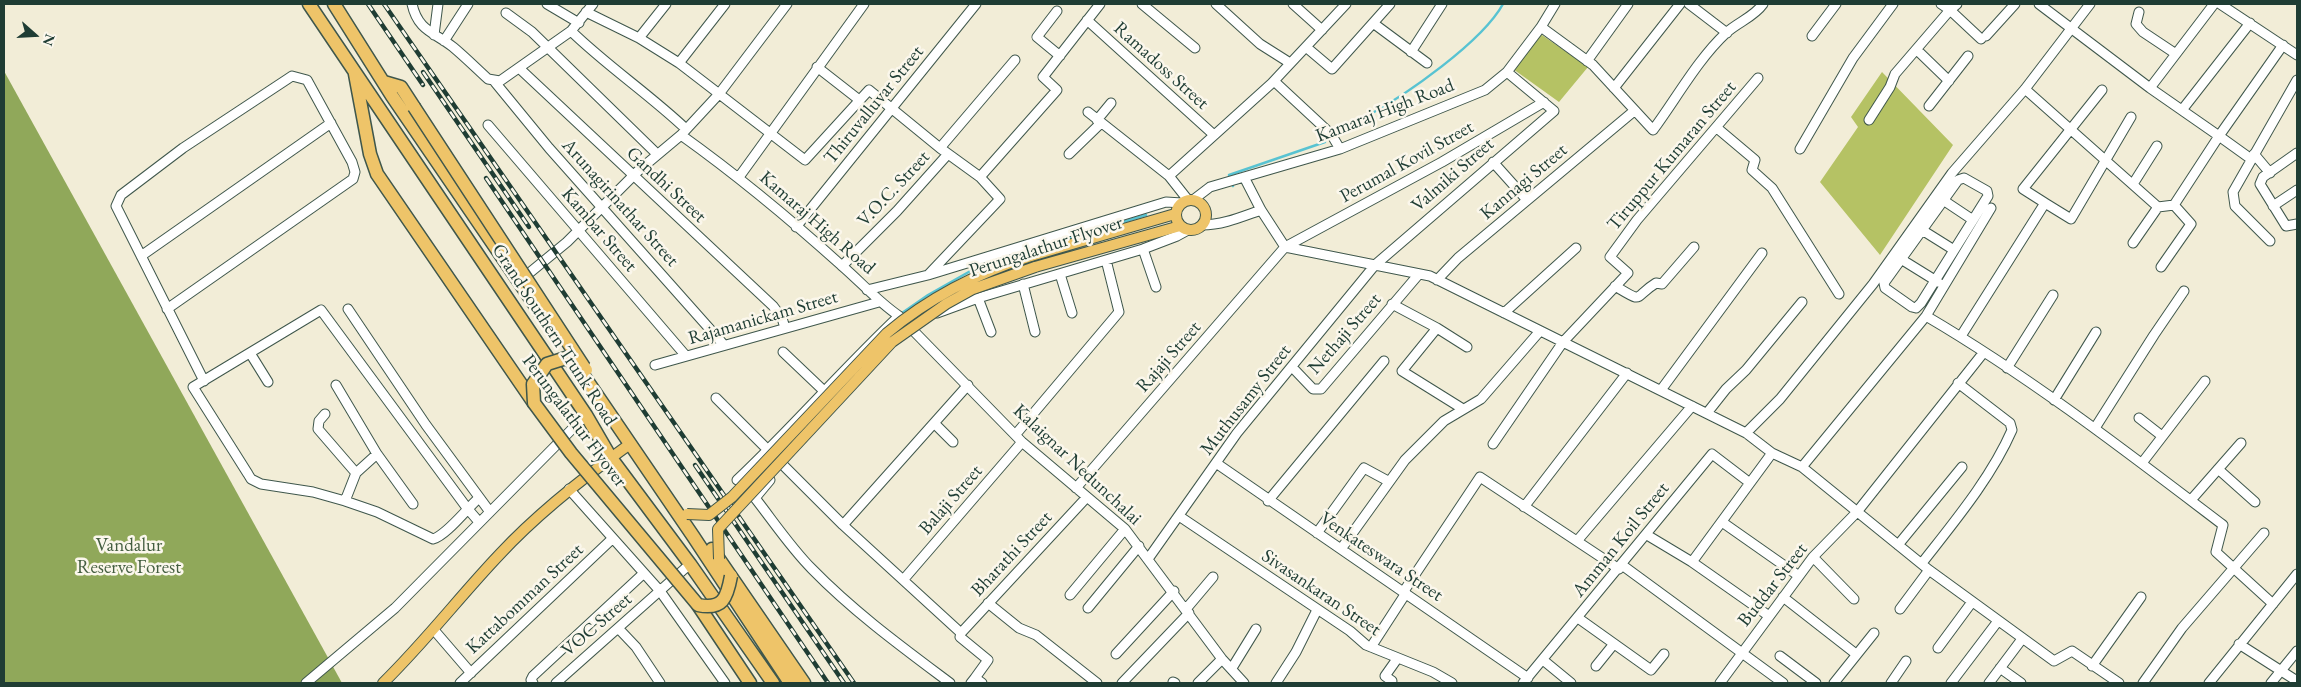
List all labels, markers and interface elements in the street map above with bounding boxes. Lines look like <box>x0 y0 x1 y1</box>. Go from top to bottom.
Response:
north arrow <box>10 10 60 60</box>
street label: Ramadoss Street <box>1109 17 1213 115</box>
text: N <box>39 32 60 48</box>
street label: Thiruvalluvar Street <box>819 41 929 169</box>
street label: Kamaraj High Road <box>1313 74 1457 148</box>
street label: Tiruppur Kumaran Street <box>1603 76 1741 236</box>
street label: Perumal Kovil Street <box>1336 116 1478 208</box>
street label: Valmiki Street <box>1407 133 1499 217</box>
street label: Arunagirinathar Street <box>557 134 683 272</box>
street label: Kannagi Street <box>1476 139 1572 225</box>
street label: Gandhi Street <box>621 142 711 228</box>
street label: V.O.C. Street <box>853 146 935 232</box>
street label: Kamaraj High Road <box>754 166 880 280</box>
street label: Kambar Street <box>556 183 642 277</box>
street label: Perungalathur Flyover <box>966 211 1126 283</box>
street label: Grand Southern Trunk Road <box>487 240 621 430</box>
street label: Rajamanickam Street <box>686 286 840 350</box>
street label: Nethaji Street <box>1304 289 1386 379</box>
street label: Rajaji Street <box>1132 317 1206 397</box>
street label: Muthusamy Street <box>1196 340 1296 460</box>
street label: Perungalathur Flyover <box>517 350 631 492</box>
street label: Kalaignar Nedunchalai <box>1008 400 1146 530</box>
street label: Balaji Street <box>914 460 988 540</box>
street label: Amman Koil Street <box>1568 478 1674 602</box>
street label: Bharathi Street <box>967 507 1057 601</box>
street label: Venkateswara Street <box>1315 507 1447 607</box>
park label: Vandalur Reserve Forest <box>77 535 181 579</box>
street label: Kattabomman Street <box>462 539 588 659</box>
street label: Buddar Street <box>1733 539 1813 631</box>
street label: Sivasankaran Street <box>1257 545 1385 641</box>
street label: VOC Street <box>557 588 637 662</box>

